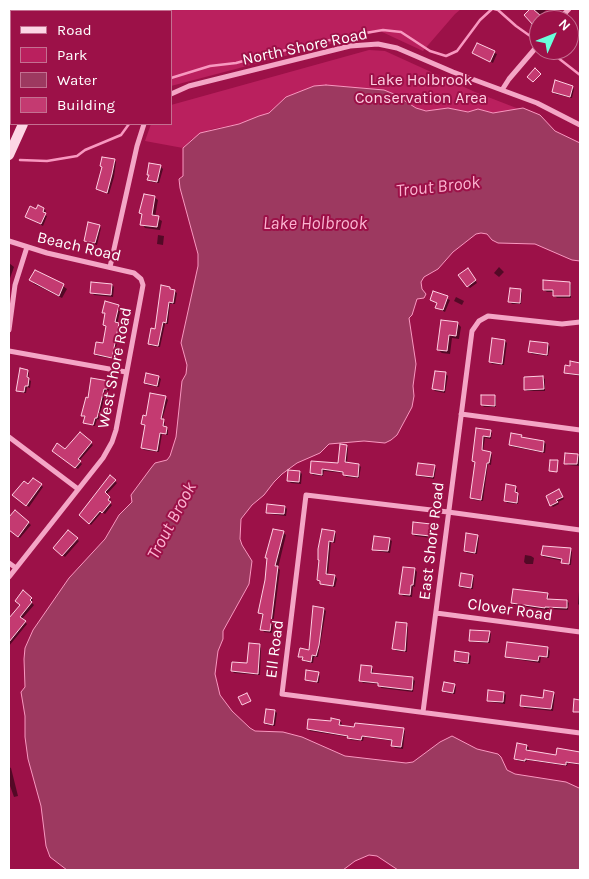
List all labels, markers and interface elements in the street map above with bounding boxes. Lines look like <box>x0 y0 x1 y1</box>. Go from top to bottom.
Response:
legend <box>10 10 172 125</box>
north arrow <box>529 10 579 60</box>
text: N <box>555 15 574 34</box>
text: Road <box>57 21 92 39</box>
street label: North Shore Road <box>241 24 369 70</box>
text: Park <box>57 46 87 64</box>
park label: Lake Holbrook Conservation Area <box>355 70 487 108</box>
text: Water <box>57 71 97 89</box>
text: Building <box>57 96 115 114</box>
water label: Trout Brook <box>395 172 481 202</box>
water label: Lake Holbrook <box>263 213 367 235</box>
street label: Beach Road <box>35 228 123 266</box>
street label: West Shore Road <box>94 306 136 430</box>
water label: Trout Brook <box>143 479 201 563</box>
street label: East Shore Road <box>415 481 449 601</box>
street label: Clover Road <box>466 595 554 625</box>
street label: Ell Road <box>262 619 288 679</box>

